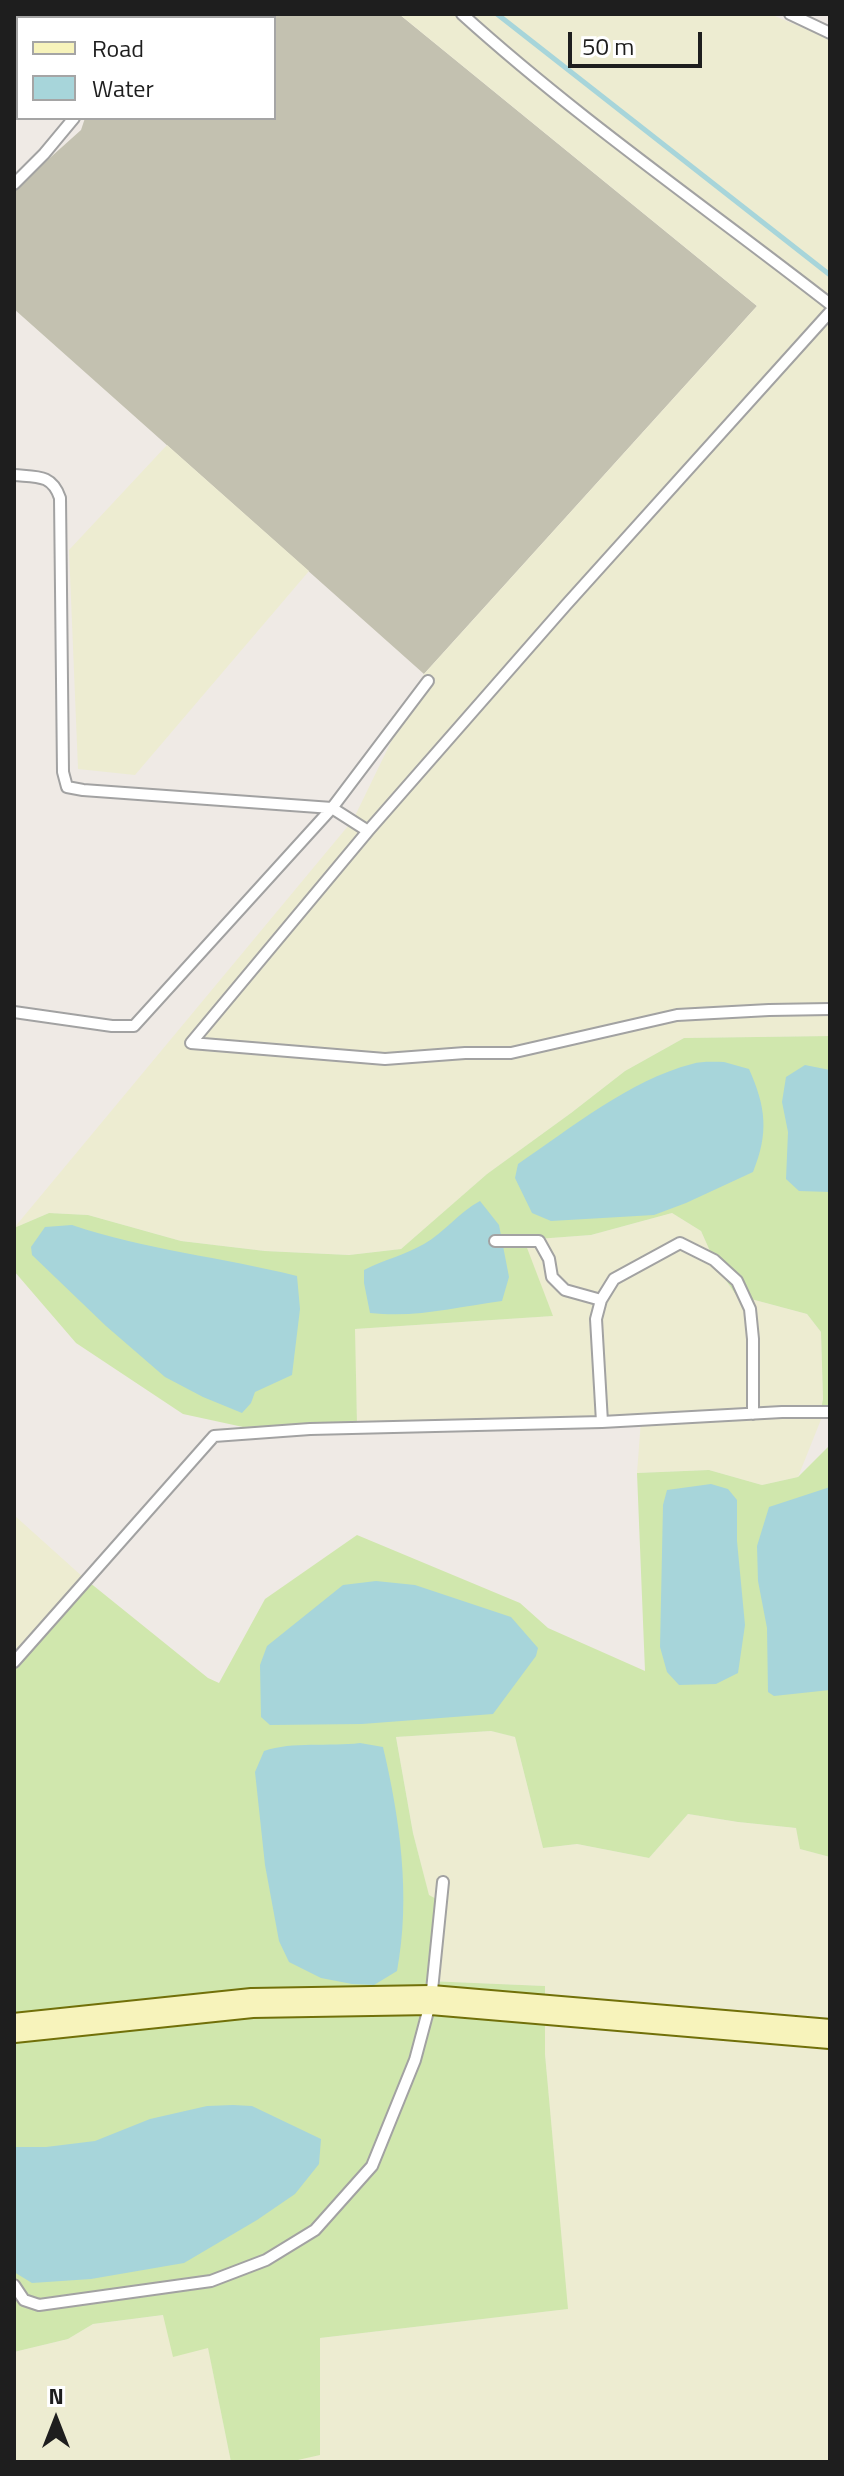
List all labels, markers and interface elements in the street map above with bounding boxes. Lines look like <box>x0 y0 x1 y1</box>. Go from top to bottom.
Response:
legend <box>16 16 276 120</box>
scale bar <box>572 16 706 66</box>
text: 50 m <box>582 28 634 64</box>
text: Road <box>92 30 144 66</box>
text: Water <box>92 70 154 106</box>
text: N <box>48 2379 64 2413</box>
north arrow <box>16 2380 96 2460</box>

